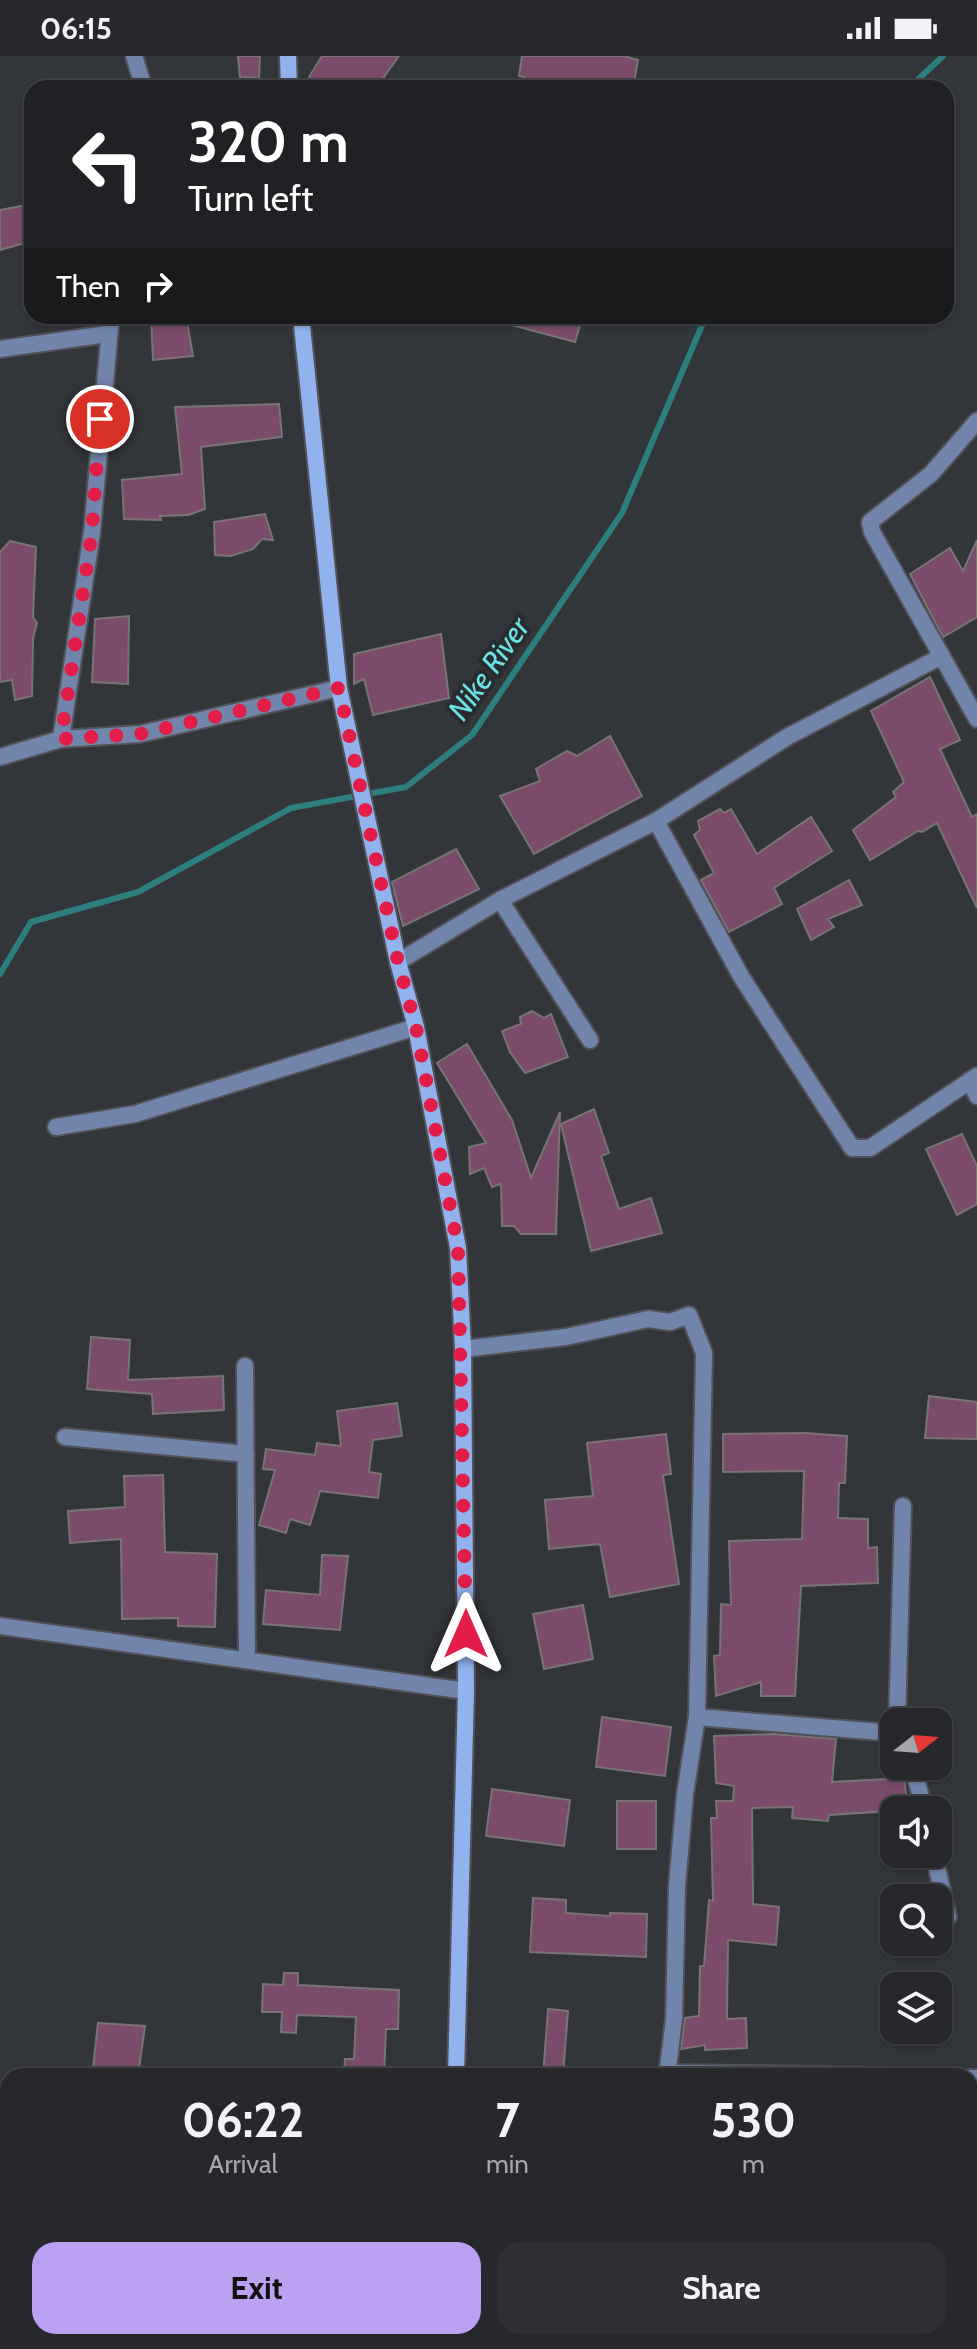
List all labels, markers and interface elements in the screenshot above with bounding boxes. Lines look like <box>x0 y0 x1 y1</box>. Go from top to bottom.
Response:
text: 06:15 <box>40 10 112 47</box>
text: 320 m <box>188 108 349 176</box>
icon: left <box>56 112 160 216</box>
text: Turn left <box>188 176 313 220</box>
icon: right <box>136 264 180 308</box>
text: Then <box>56 268 120 305</box>
pin <box>66 385 134 453</box>
icon: arrive <box>78 397 122 441</box>
water label: Nike River <box>440 609 538 727</box>
position arrow <box>424 1592 508 1676</box>
north arrow <box>880 1708 952 1780</box>
map controls <box>880 1708 952 2044</box>
button: sound <box>880 1796 952 1868</box>
button: search <box>880 1884 952 1956</box>
button: layers <box>880 1972 952 2044</box>
text: 06:22 <box>182 2091 304 2149</box>
text: 7 <box>495 2091 520 2149</box>
text: 530 <box>711 2091 796 2149</box>
text: Arrival <box>208 2148 278 2180</box>
text: min <box>486 2148 529 2180</box>
text: m <box>742 2148 765 2180</box>
button: Exit <box>32 2242 481 2334</box>
button: Share <box>497 2242 946 2334</box>

